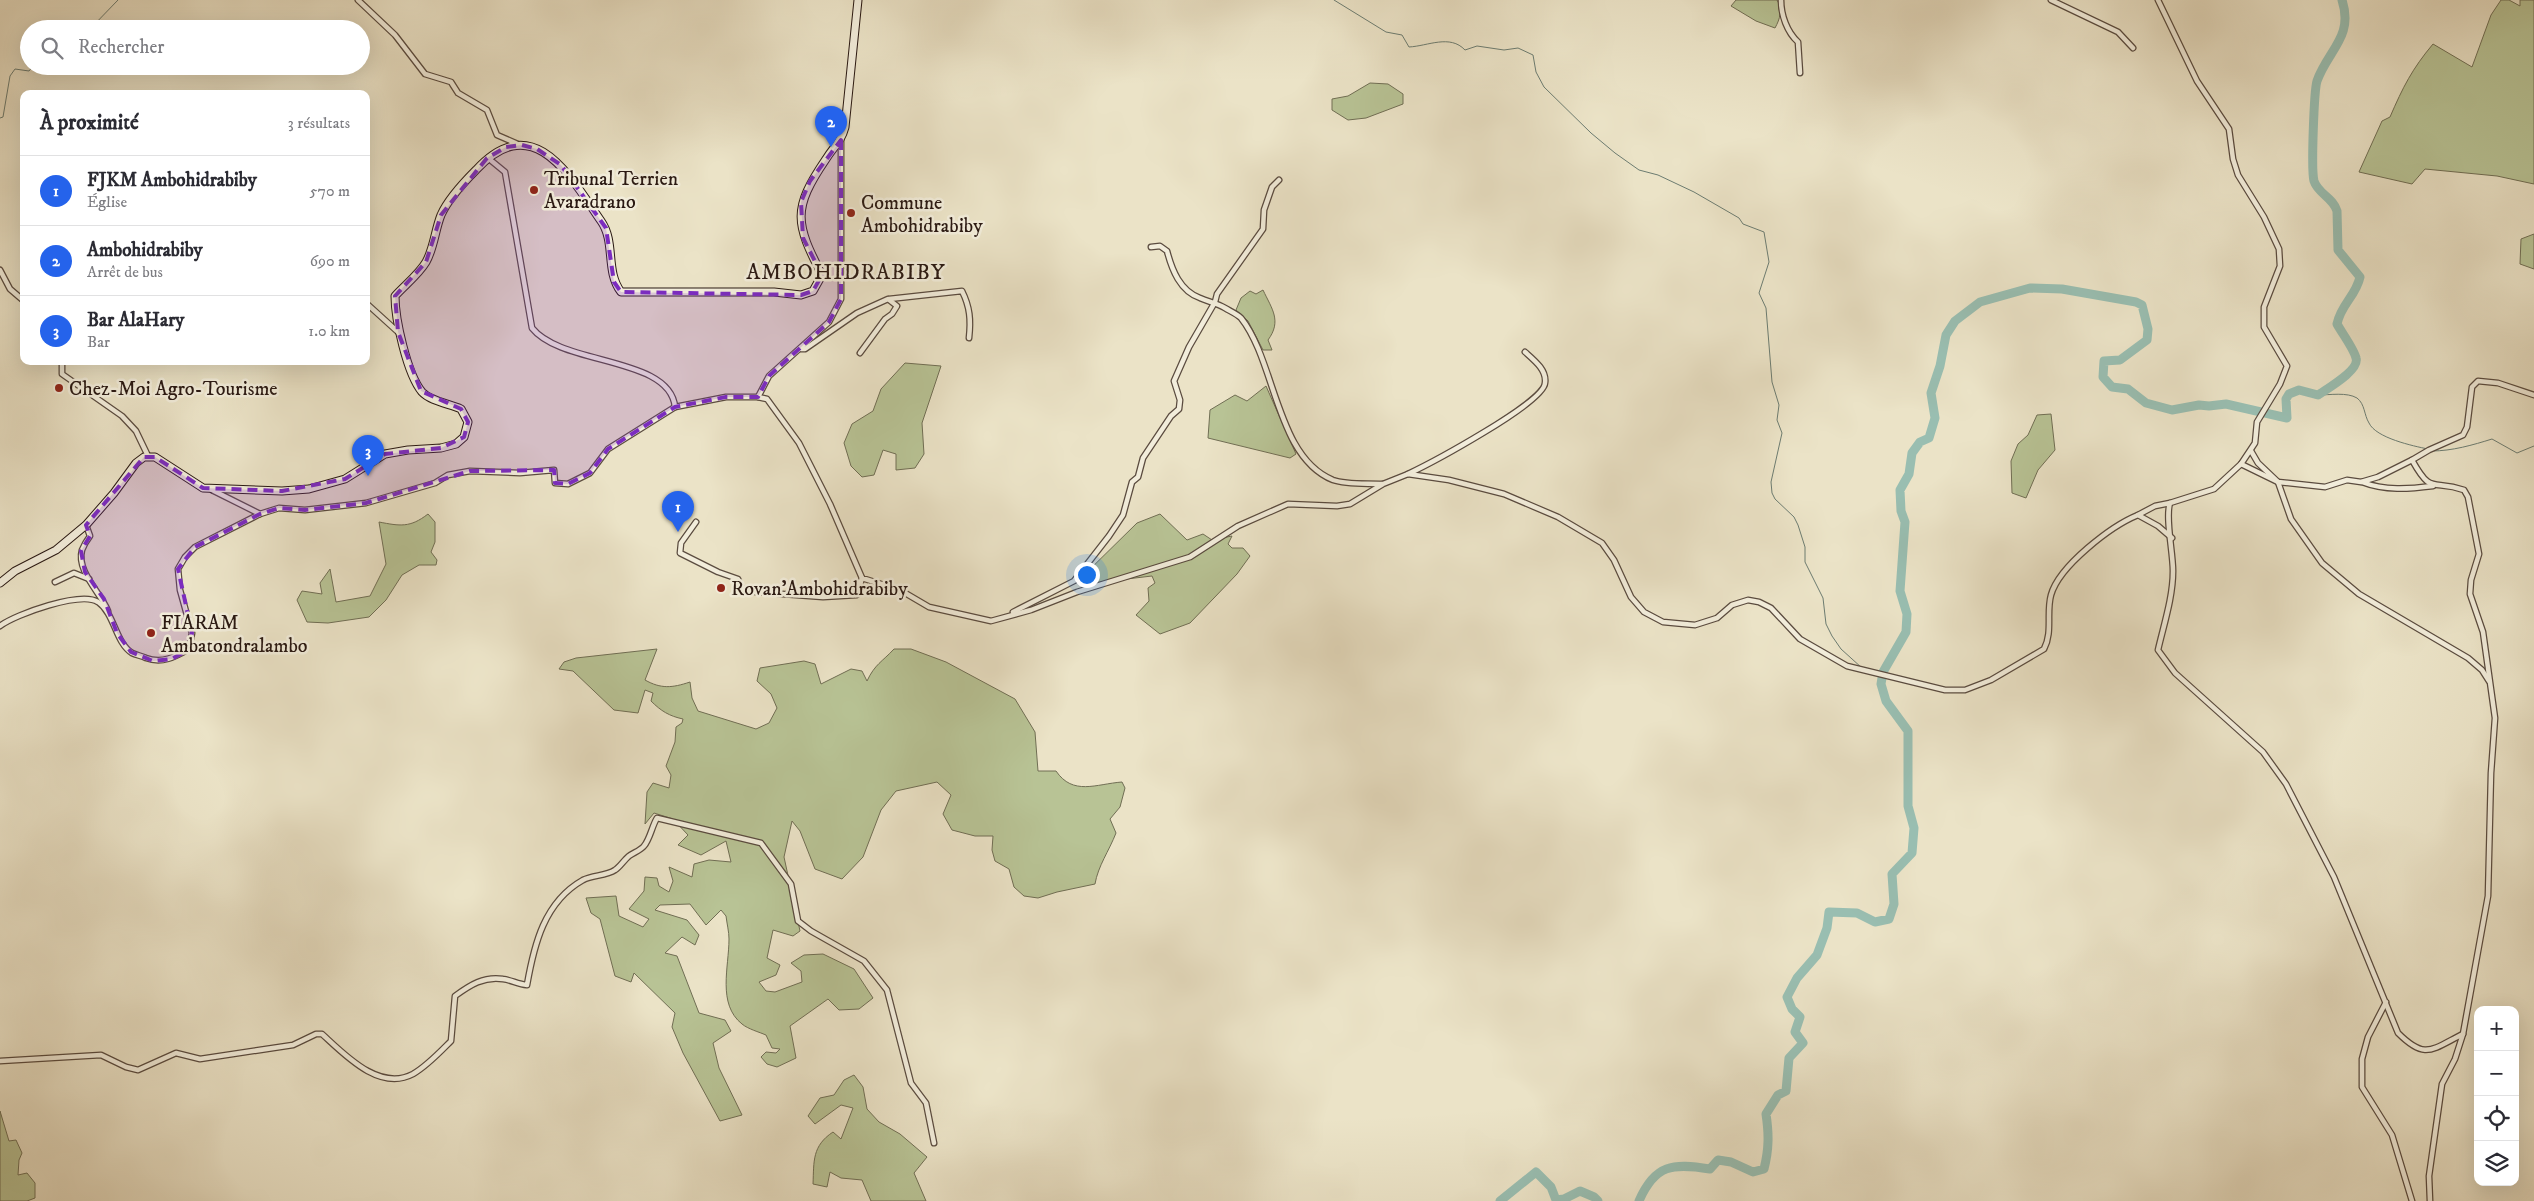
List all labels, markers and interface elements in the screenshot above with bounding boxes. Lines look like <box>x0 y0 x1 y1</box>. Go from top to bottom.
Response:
search box <box>20 20 370 75</box>
icon: search <box>38 34 66 62</box>
text: Rechercher <box>78 36 164 59</box>
pin: 2 <box>815 106 847 147</box>
text: À proximité <box>40 110 139 136</box>
text: 3 résultats <box>288 113 350 133</box>
place label: Tribunal Terrien Avaradrano <box>544 167 679 215</box>
text: FJKM Ambohidrabiby <box>87 169 257 192</box>
text: 1 <box>53 181 59 201</box>
text: 570 m <box>310 181 350 201</box>
marker: Tribunal Terrien Avaradrano <box>528 184 540 196</box>
place label: Commune Ambohidrabiby <box>861 191 983 239</box>
text: Église <box>87 192 127 212</box>
marker: Commune Ambohidrabiby <box>845 207 857 219</box>
text: Ambohidrabiby <box>87 239 203 262</box>
text: 2 <box>52 251 60 271</box>
text: 690 m <box>310 251 350 271</box>
district label: AMBOHIDRABIBY <box>746 259 946 286</box>
text: Arrêt de bus <box>87 262 163 282</box>
text: Bar AlaHary <box>87 309 184 332</box>
text: 3 <box>53 321 59 341</box>
text: 1.0 km <box>308 321 350 341</box>
text: Bar <box>87 332 110 352</box>
place label: Chez-Moi Agro-Tourisme <box>69 377 278 402</box>
marker: Chez-Moi Agro-Tourisme <box>53 382 65 394</box>
pin: 3 <box>352 435 384 476</box>
pin: 1 <box>662 491 694 532</box>
your location <box>1074 562 1100 588</box>
place label: Rovan'Ambohidrabiby <box>731 577 908 602</box>
marker: Rovan'Ambohidrabiby <box>715 582 727 594</box>
place label: FIARAM Ambatondralambo <box>161 611 308 659</box>
marker: FIARAM Ambatondralambo <box>145 627 157 639</box>
map controls <box>2474 1006 2519 1186</box>
button: + <box>2474 1006 2519 1051</box>
button: − <box>2474 1051 2519 1096</box>
button: locate <box>2474 1096 2519 1141</box>
button: layers <box>2474 1141 2519 1186</box>

